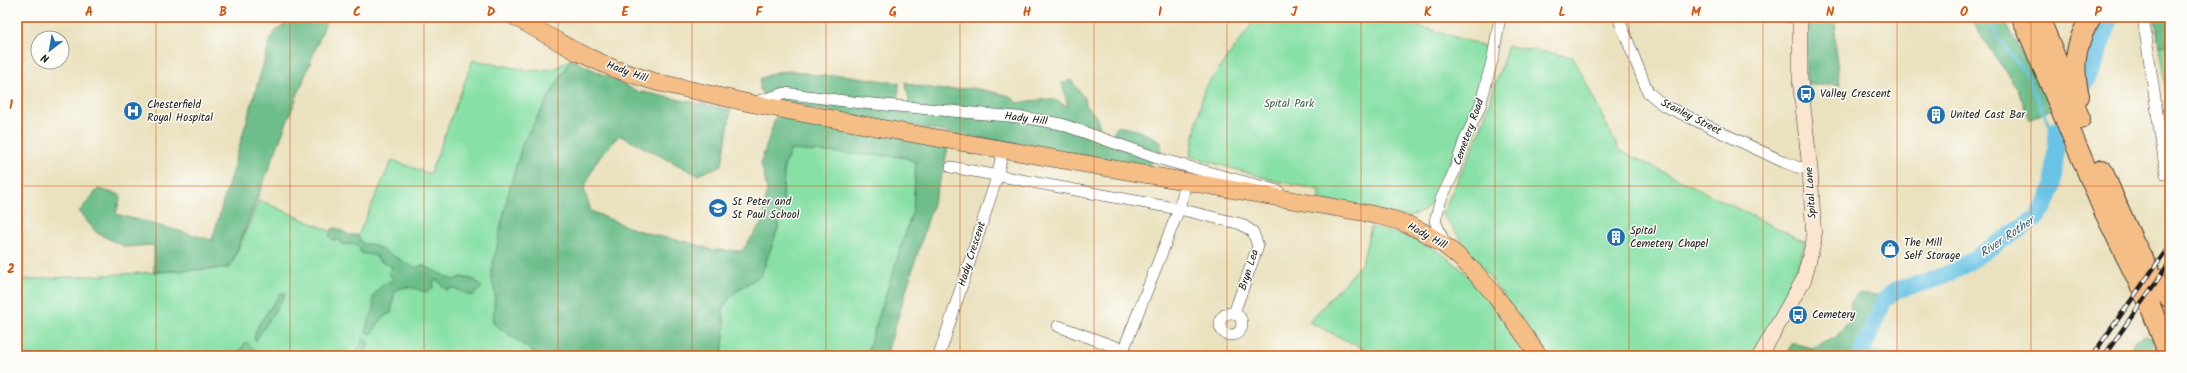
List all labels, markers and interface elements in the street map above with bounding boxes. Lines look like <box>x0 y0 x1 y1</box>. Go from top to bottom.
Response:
text: A <box>85 2 93 23</box>
text: B <box>219 2 227 23</box>
text: C <box>353 2 361 23</box>
text: D <box>487 2 496 23</box>
text: E <box>621 2 629 23</box>
text: F <box>755 2 763 23</box>
text: G <box>889 2 897 23</box>
text: H <box>1023 2 1032 23</box>
text: I <box>1158 2 1162 23</box>
text: J <box>1291 2 1298 23</box>
text: K <box>1424 2 1432 23</box>
text: L <box>1558 2 1566 23</box>
text: M <box>1691 2 1701 23</box>
text: N <box>1826 2 1835 23</box>
text: O <box>1960 2 1968 23</box>
text: P <box>2094 2 2102 23</box>
north arrow <box>30 30 70 70</box>
text: N <box>38 48 53 67</box>
street label: Hady Hill <box>604 56 651 88</box>
bus stop icon: Valley Crescent <box>1795 83 1817 105</box>
place label: Valley Crescent <box>1820 85 1891 103</box>
street label: Stanley Street <box>1657 94 1725 140</box>
text: 1 <box>9 95 13 116</box>
park label: Spital Park <box>1264 95 1315 113</box>
place label: Chesterfield Royal Hospital <box>147 96 213 127</box>
street label: Cemetery Road <box>1449 96 1490 168</box>
hospital icon: Chesterfield Royal Hospital <box>122 100 144 122</box>
building icon: United Cast Bar <box>1925 104 1947 126</box>
place label: United Cast Bar <box>1950 106 2026 124</box>
street label: Hady Hill <box>1003 107 1049 131</box>
street label: Spital Lane <box>1800 166 1822 220</box>
place label: St Peter and St Paul School <box>732 193 800 224</box>
school or university icon: St Peter and St Paul School <box>707 197 729 219</box>
water label: River Rother <box>1976 210 2041 262</box>
street label: Hady Crescent <box>953 218 991 289</box>
street label: Hady Hill <box>1404 218 1450 254</box>
place label: Spital Cemetery Chapel <box>1630 222 1709 253</box>
building icon: Spital Cemetery Chapel <box>1605 226 1627 248</box>
place label: The Mill Self Storage <box>1904 234 1960 265</box>
shop icon: The Mill Self Storage <box>1879 238 1901 260</box>
street label: Bryn Lea <box>1234 247 1264 293</box>
text: 2 <box>7 259 15 280</box>
bus stop icon: Cemetery <box>1787 304 1809 326</box>
place label: Cemetery <box>1812 306 1856 324</box>

